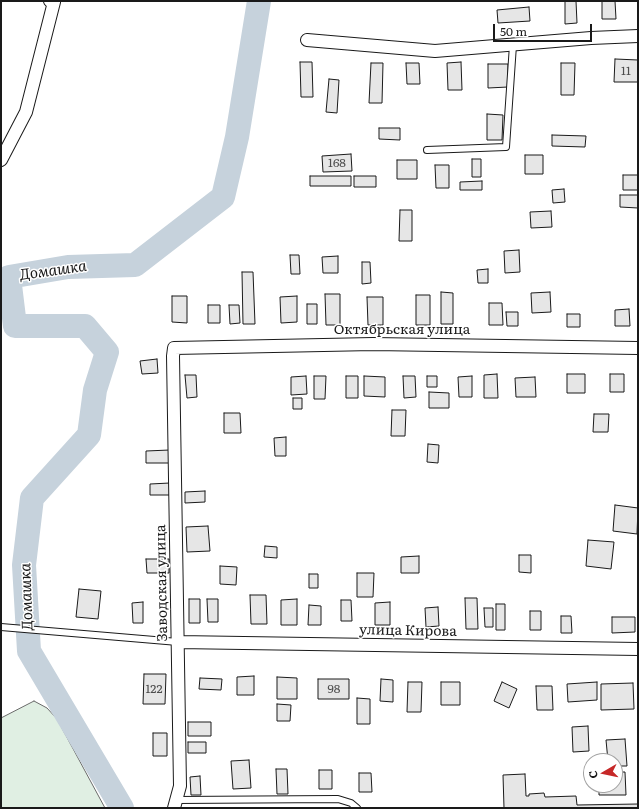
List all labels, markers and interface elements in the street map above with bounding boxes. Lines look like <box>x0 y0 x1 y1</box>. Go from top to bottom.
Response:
scale bar <box>495 16 594 42</box>
text: 50 m <box>500 22 527 40</box>
house number: 11 <box>621 64 631 78</box>
house number: 168 <box>328 156 346 170</box>
water label: Домашка <box>18 257 88 285</box>
street label: Октябрьская улица <box>334 322 470 338</box>
street label: Заводская улица <box>153 524 171 642</box>
water label: Домашка <box>17 563 37 631</box>
street label: улица Кирова <box>359 622 457 640</box>
house number: 122 <box>145 682 163 696</box>
house number: 98 <box>328 682 340 696</box>
north arrow <box>583 753 623 793</box>
text: С <box>584 770 601 780</box>

